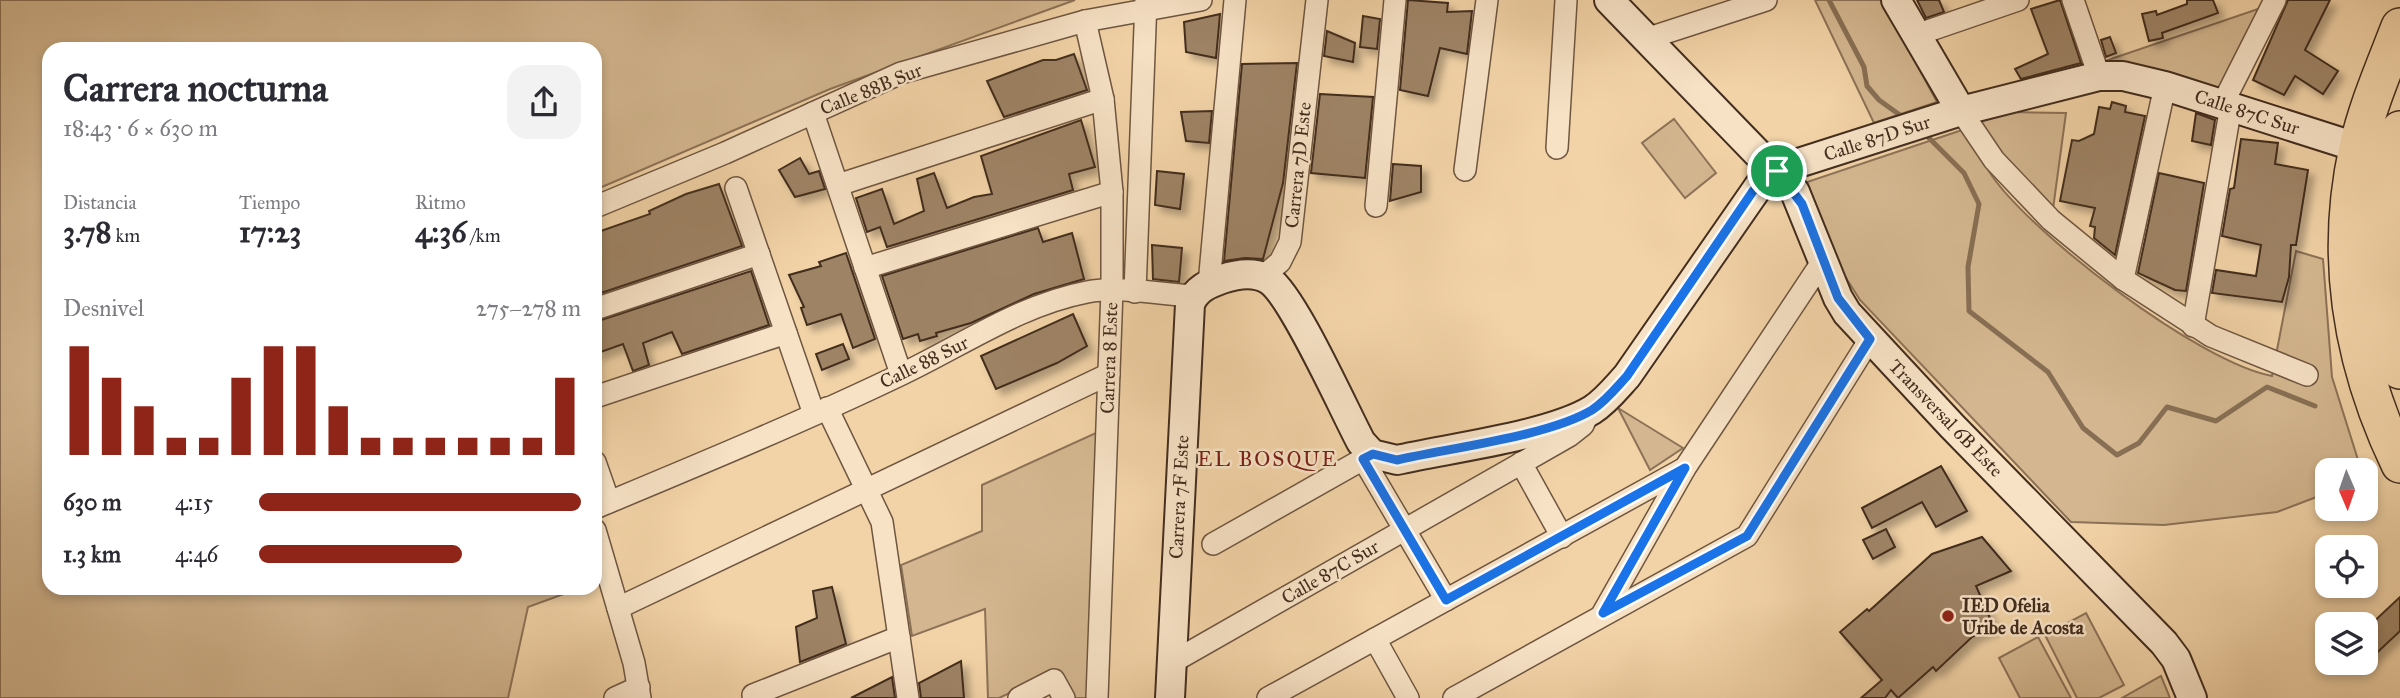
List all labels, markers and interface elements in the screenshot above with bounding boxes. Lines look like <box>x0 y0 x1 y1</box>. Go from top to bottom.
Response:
street label: Calle 88B Sur <box>817 58 926 120</box>
text: Carrera nocturna <box>63 65 328 111</box>
button: share <box>507 65 581 139</box>
street label: Calle 87C Sur <box>2192 84 2303 140</box>
street label: Carrera 7D Este <box>1280 101 1316 229</box>
street label: Calle 87D Sur <box>1821 110 1934 166</box>
text: 18:43 · 6 × 630 m <box>63 114 218 142</box>
pin <box>1747 141 1807 201</box>
icon: arrive <box>1758 152 1796 190</box>
text: Distancia <box>63 191 136 214</box>
text: Tiempo <box>239 191 300 214</box>
text: Ritmo <box>415 191 466 214</box>
text: 3.78 <box>63 214 111 250</box>
text: 17:23 <box>239 214 301 250</box>
text: 4:36 <box>415 214 467 250</box>
text: km <box>111 224 140 247</box>
text: /km <box>467 224 501 247</box>
text: Desnivel <box>63 294 144 322</box>
text: 275–278 m <box>476 294 581 322</box>
street label: Carrera 8 Este <box>1096 302 1122 414</box>
street label: Calle 88 Sur <box>876 330 973 393</box>
street label: Transversal 6B Este <box>1884 354 2008 482</box>
street label: Carrera 7F Este <box>1164 434 1194 560</box>
district label: EL BOSQUE <box>1197 446 1339 472</box>
north arrow <box>2315 458 2378 522</box>
map controls <box>2315 458 2378 675</box>
text: 630 m <box>63 488 122 516</box>
text: 4:15 <box>175 488 213 516</box>
street label: Calle 87C Sur <box>1277 534 1384 609</box>
button: locate <box>2315 535 2378 598</box>
text: 1.3 km <box>63 540 121 568</box>
text: 4:46 <box>175 540 218 568</box>
place label: IED Ofelia Uribe de Acosta <box>1962 594 2085 639</box>
marker: IED Ofelia Uribe de Acosta <box>1940 608 1956 624</box>
button: layers <box>2315 612 2378 675</box>

